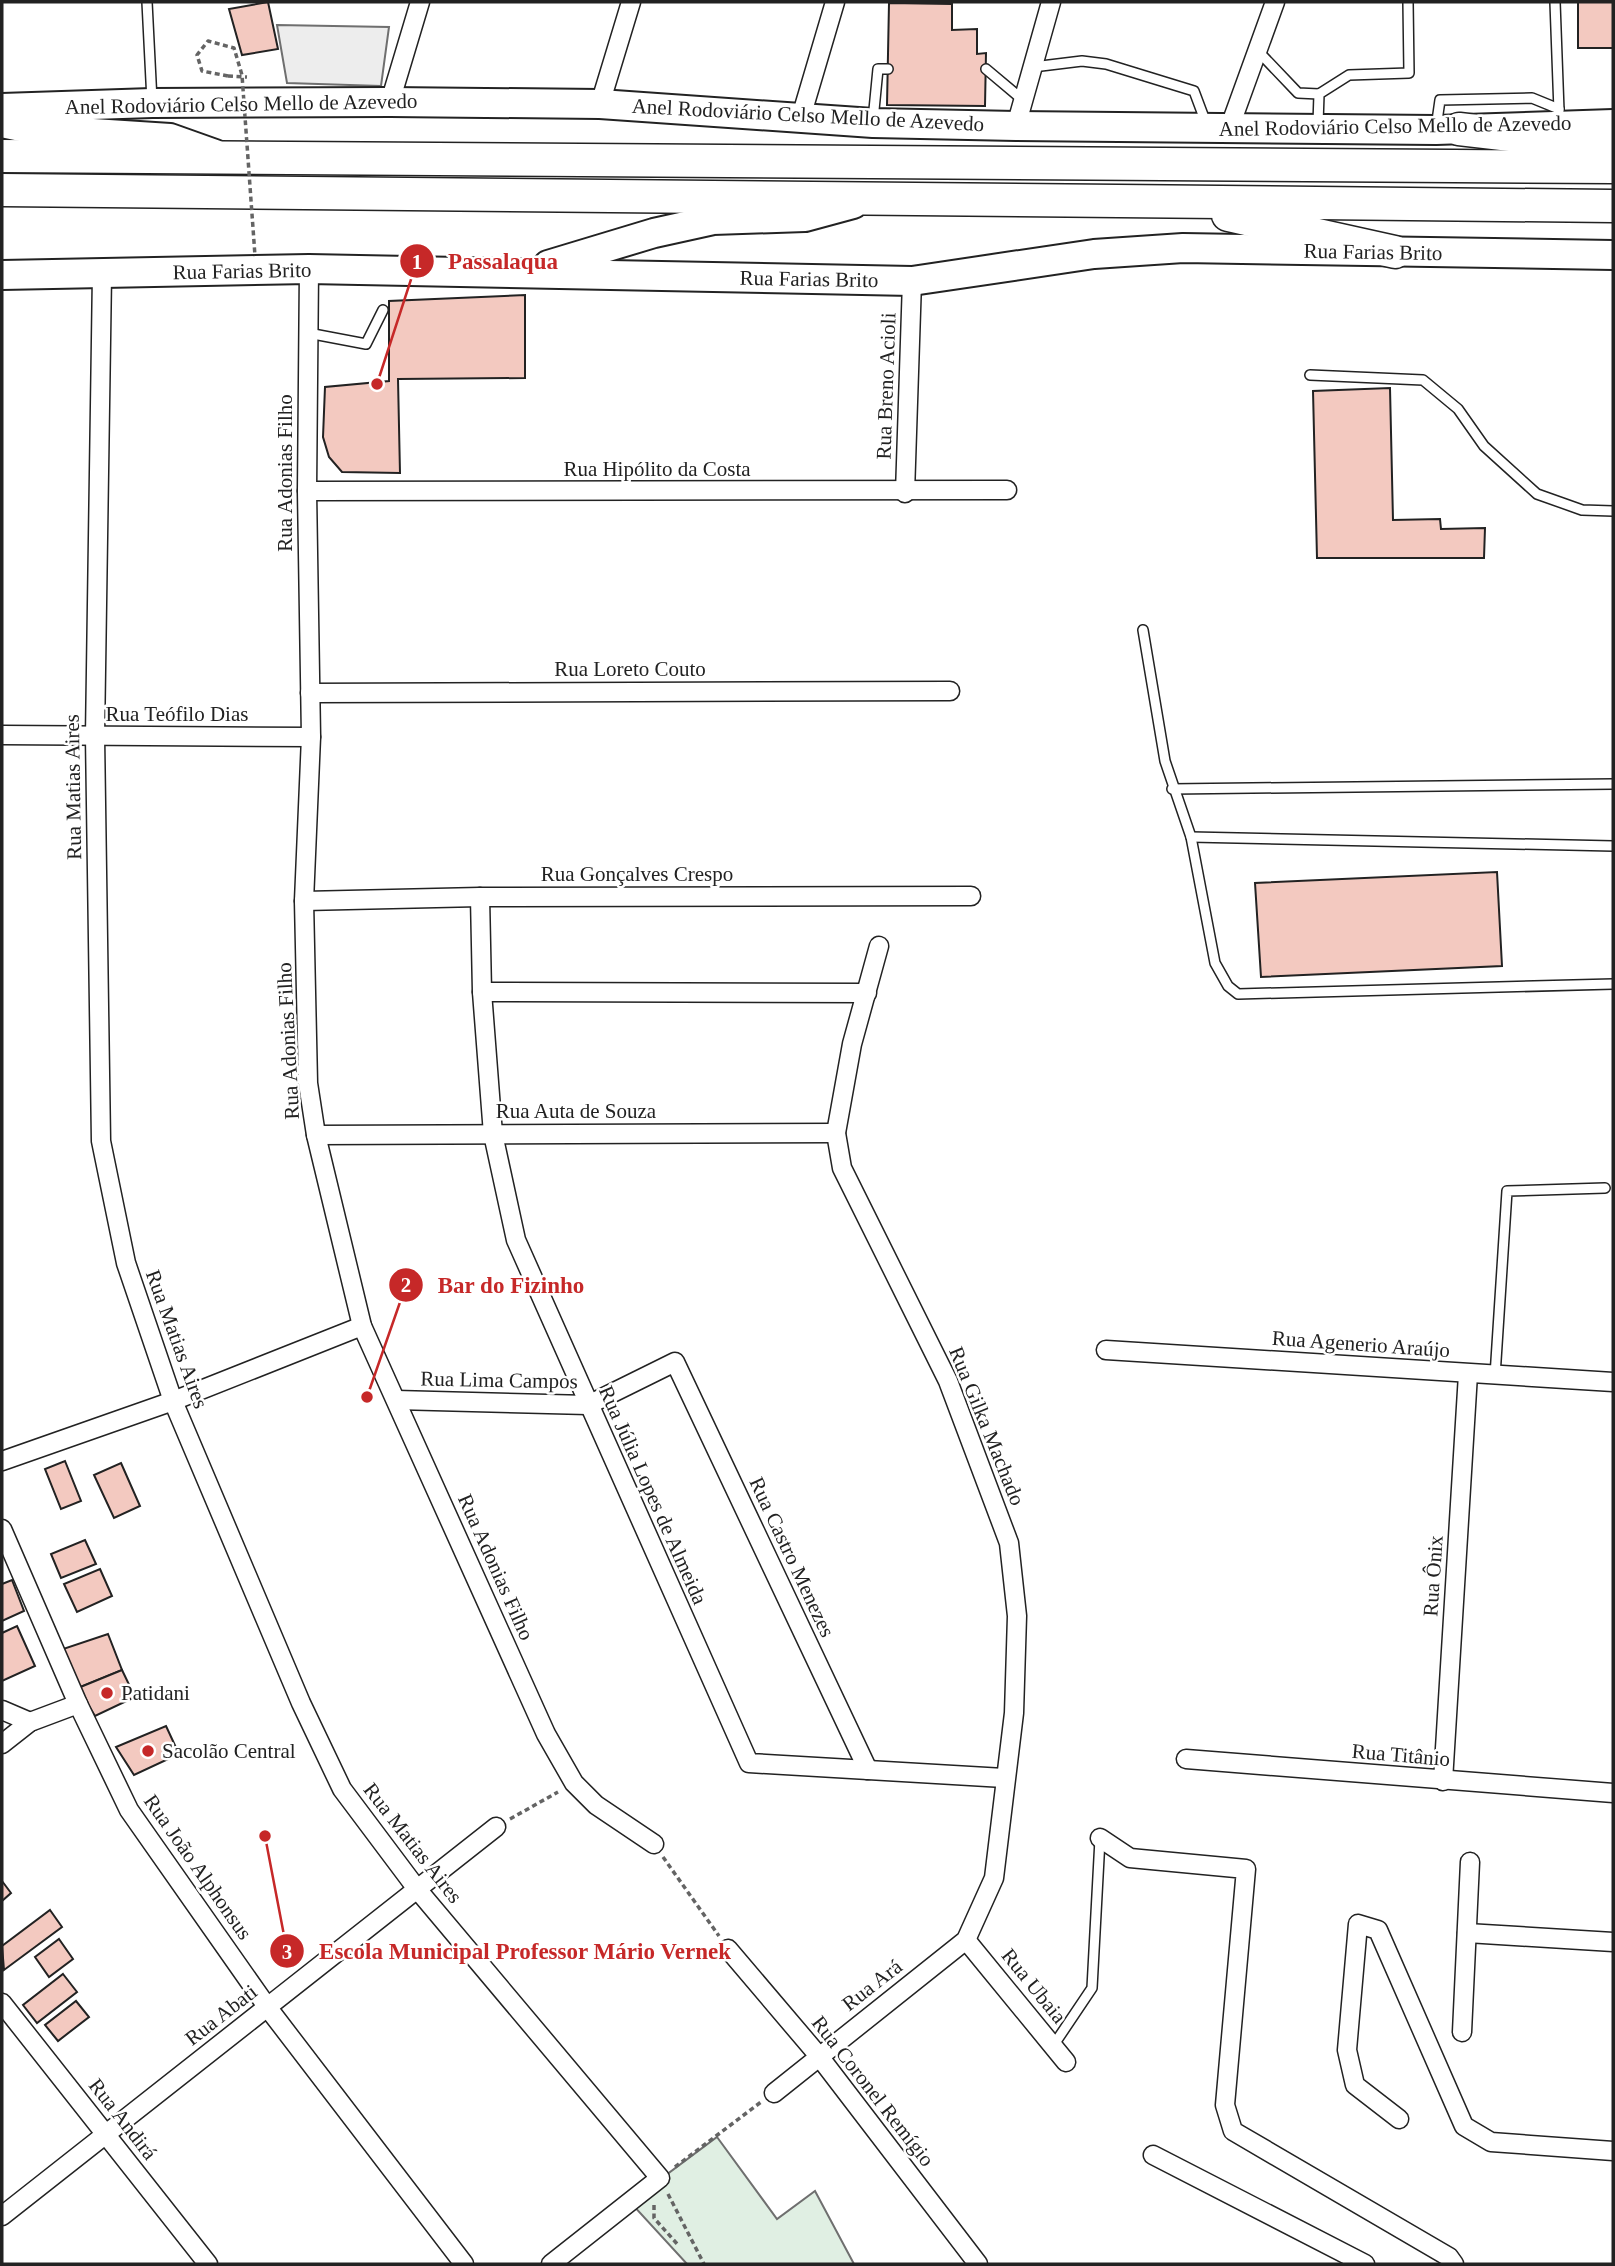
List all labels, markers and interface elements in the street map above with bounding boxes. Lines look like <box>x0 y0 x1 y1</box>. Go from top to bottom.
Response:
street label: Anel Rodoviário Celso Mello de Azevedo <box>64 89 418 119</box>
street label: Anel Rodoviário Celso Mello de Azevedo <box>631 94 985 136</box>
street label: Anel Rodoviário Celso Mello de Azevedo <box>1218 111 1572 141</box>
callout: Passalaqua <box>399 239 572 283</box>
street label: Rua Farias Brito <box>1303 239 1443 265</box>
text: Passalaqua <box>448 249 558 274</box>
text: 1 <box>412 250 422 274</box>
street label: Rua Farias Brito <box>172 258 312 284</box>
street label: Rua Farias Brito <box>739 266 879 292</box>
street label: Rua Breno Acioli <box>871 312 901 460</box>
street label: Rua Adonias Filho <box>273 394 297 552</box>
street label: Rua Hipólito da Costa <box>563 457 751 481</box>
street label: Rua Loreto Couto <box>554 657 706 681</box>
street label: Rua Teófilo Dias <box>106 702 248 726</box>
street label: Rua Matias Aires <box>60 714 86 860</box>
street label: Rua Gonçalves Crespo <box>541 862 733 886</box>
street label: Rua Adonias Filho <box>272 962 304 1120</box>
street label: Rua Auta de Souza <box>496 1099 657 1123</box>
callout: Bar do Fizinho <box>388 1263 598 1307</box>
street label: Rua Matias Aires <box>141 1266 213 1412</box>
text: 2 <box>401 1273 411 1297</box>
text: Bar do Fizinho <box>438 1273 584 1298</box>
street label: Rua Agenerio Araújo <box>1271 1326 1451 1362</box>
street label: Rua Gilka Machado <box>944 1343 1030 1509</box>
street label: Rua Lima Campos <box>420 1367 578 1393</box>
street label: Rua Júlia Lopes de Almeida <box>594 1382 712 1609</box>
street label: Rua Castro Menezes <box>744 1473 840 1641</box>
street label: Rua Adonias Filho <box>453 1490 539 1644</box>
street label: Rua Ônix <box>1418 1534 1448 1617</box>
place label: Patidani <box>121 1681 190 1705</box>
marker: Patidani <box>99 1685 115 1701</box>
place label: Sacolão Central <box>162 1739 296 1763</box>
street label: Rua Titânio <box>1351 1739 1451 1771</box>
marker: Sacolão Central <box>140 1743 156 1759</box>
street label: Rua Matias Aires <box>359 1778 467 1908</box>
street label: Rua João Alphonsus <box>139 1790 257 1944</box>
callout: Escola Municipal Professor Mário Vernek <box>270 1929 746 1973</box>
text: Escola Municipal Professor Mário Vernek <box>319 1939 731 1964</box>
text: 3 <box>282 1940 292 1964</box>
street label: Rua Ubaia <box>997 1944 1072 2029</box>
street label: Rua Ará <box>837 1954 907 2016</box>
street label: Rua Abati <box>180 1979 262 2050</box>
street label: Rua Coronel Remígio <box>807 2011 939 2171</box>
street label: Rua Andirá <box>84 2074 162 2165</box>

